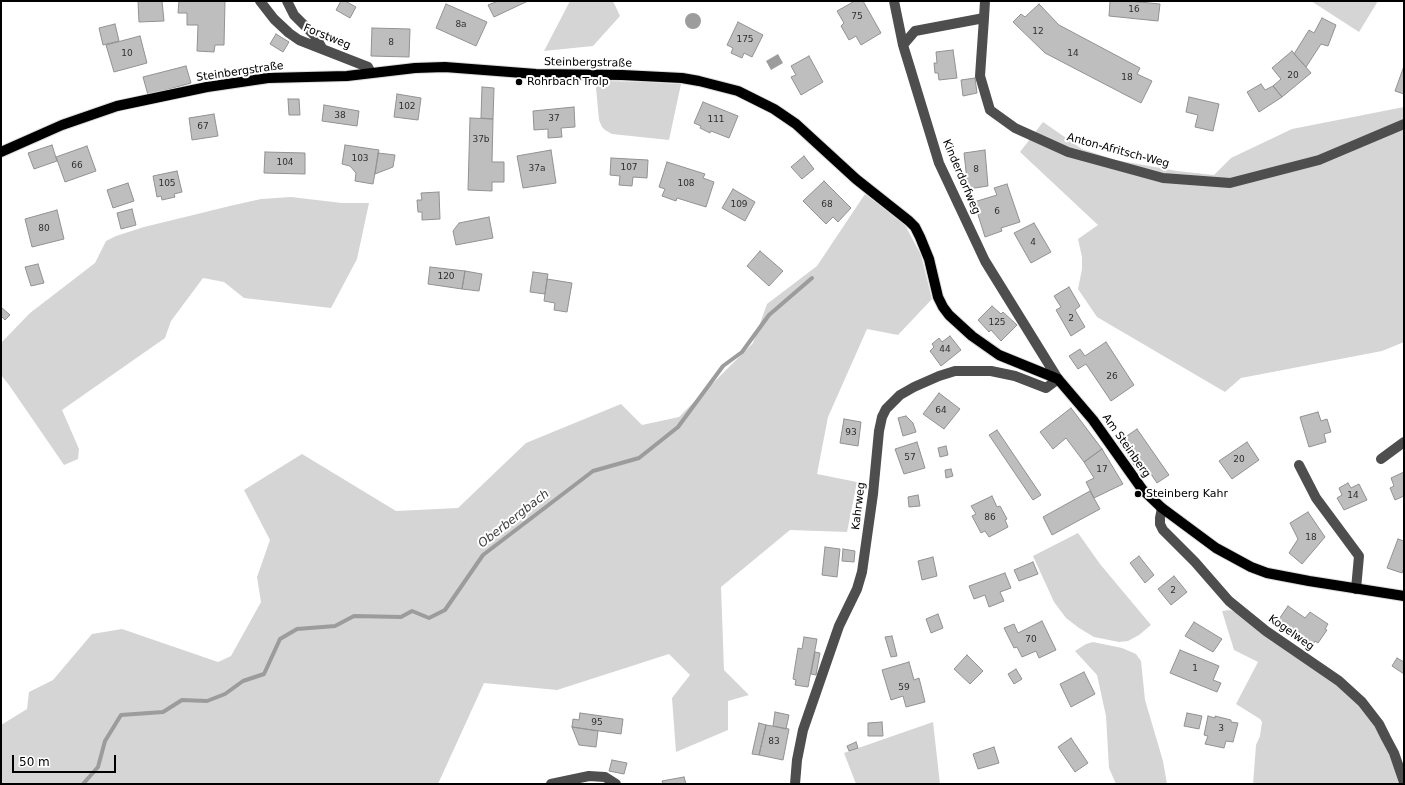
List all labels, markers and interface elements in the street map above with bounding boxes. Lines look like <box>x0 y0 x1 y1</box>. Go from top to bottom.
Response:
house number: 16 <box>1128 5 1140 15</box>
house number: 75 <box>851 12 863 22</box>
house number: 8a <box>455 20 467 30</box>
street label: Forstweg <box>301 22 353 52</box>
house number: 12 <box>1032 27 1044 37</box>
house number: 175 <box>736 35 754 45</box>
house number: 8 <box>388 38 394 48</box>
house number: 10 <box>121 49 133 59</box>
house number: 14 <box>1067 49 1079 59</box>
street label: Steinbergstraße <box>544 56 632 70</box>
street label: Steinbergstraße <box>195 59 285 85</box>
house number: 20 <box>1287 71 1299 81</box>
house number: 18 <box>1121 73 1133 83</box>
place label: Rohrbach Trolp <box>527 75 609 89</box>
marker: Rohrbach Trolp <box>514 77 524 87</box>
house number: 102 <box>398 102 416 112</box>
house number: 38 <box>334 111 346 121</box>
house number: 37 <box>548 114 560 124</box>
house number: 111 <box>707 115 725 125</box>
house number: 67 <box>197 122 209 132</box>
street label: Anton-Afritsch-Weg <box>1065 131 1171 171</box>
house number: 37b <box>472 135 490 145</box>
street label: Kinderdorfweg <box>939 138 983 216</box>
house number: 103 <box>351 154 369 164</box>
house number: 104 <box>276 158 294 168</box>
house number: 66 <box>71 161 83 171</box>
house number: 107 <box>620 163 638 173</box>
house number: 37a <box>529 164 545 174</box>
house number: 8 <box>973 165 979 175</box>
house number: 105 <box>158 179 176 189</box>
house number: 108 <box>677 179 695 189</box>
house number: 109 <box>730 200 748 210</box>
house number: 68 <box>821 200 833 210</box>
house number: 6 <box>994 207 1000 217</box>
house number: 80 <box>38 224 50 234</box>
house number: 4 <box>1030 238 1036 248</box>
house number: 120 <box>437 272 455 282</box>
house number: 2 <box>1068 314 1074 324</box>
house number: 125 <box>988 318 1006 328</box>
house number: 44 <box>939 345 951 355</box>
house number: 26 <box>1106 372 1118 382</box>
house number: 64 <box>935 406 947 416</box>
street label: Am Steinberg <box>1099 412 1153 480</box>
house number: 93 <box>845 428 857 438</box>
house number: 57 <box>904 453 916 463</box>
house number: 20 <box>1233 455 1245 465</box>
house number: 17 <box>1096 465 1108 475</box>
street label: Kahrweg <box>850 481 868 531</box>
water label: Oberbergbach <box>476 487 552 551</box>
place label: Steinberg Kahr <box>1146 487 1228 501</box>
marker: Steinberg Kahr <box>1133 489 1143 499</box>
house number: 14 <box>1347 491 1359 501</box>
house number: 86 <box>984 513 996 523</box>
house number: 18 <box>1305 533 1317 543</box>
house number: 2 <box>1170 586 1176 596</box>
street label: Kogelweg <box>1266 612 1316 654</box>
house number: 70 <box>1025 635 1037 645</box>
house number: 1 <box>1192 664 1198 674</box>
house number: 59 <box>898 683 910 693</box>
house number: 95 <box>591 718 603 728</box>
house number: 3 <box>1218 724 1224 734</box>
house number: 83 <box>768 737 780 747</box>
scale bar <box>14 747 118 773</box>
text: 50 m <box>19 755 50 769</box>

